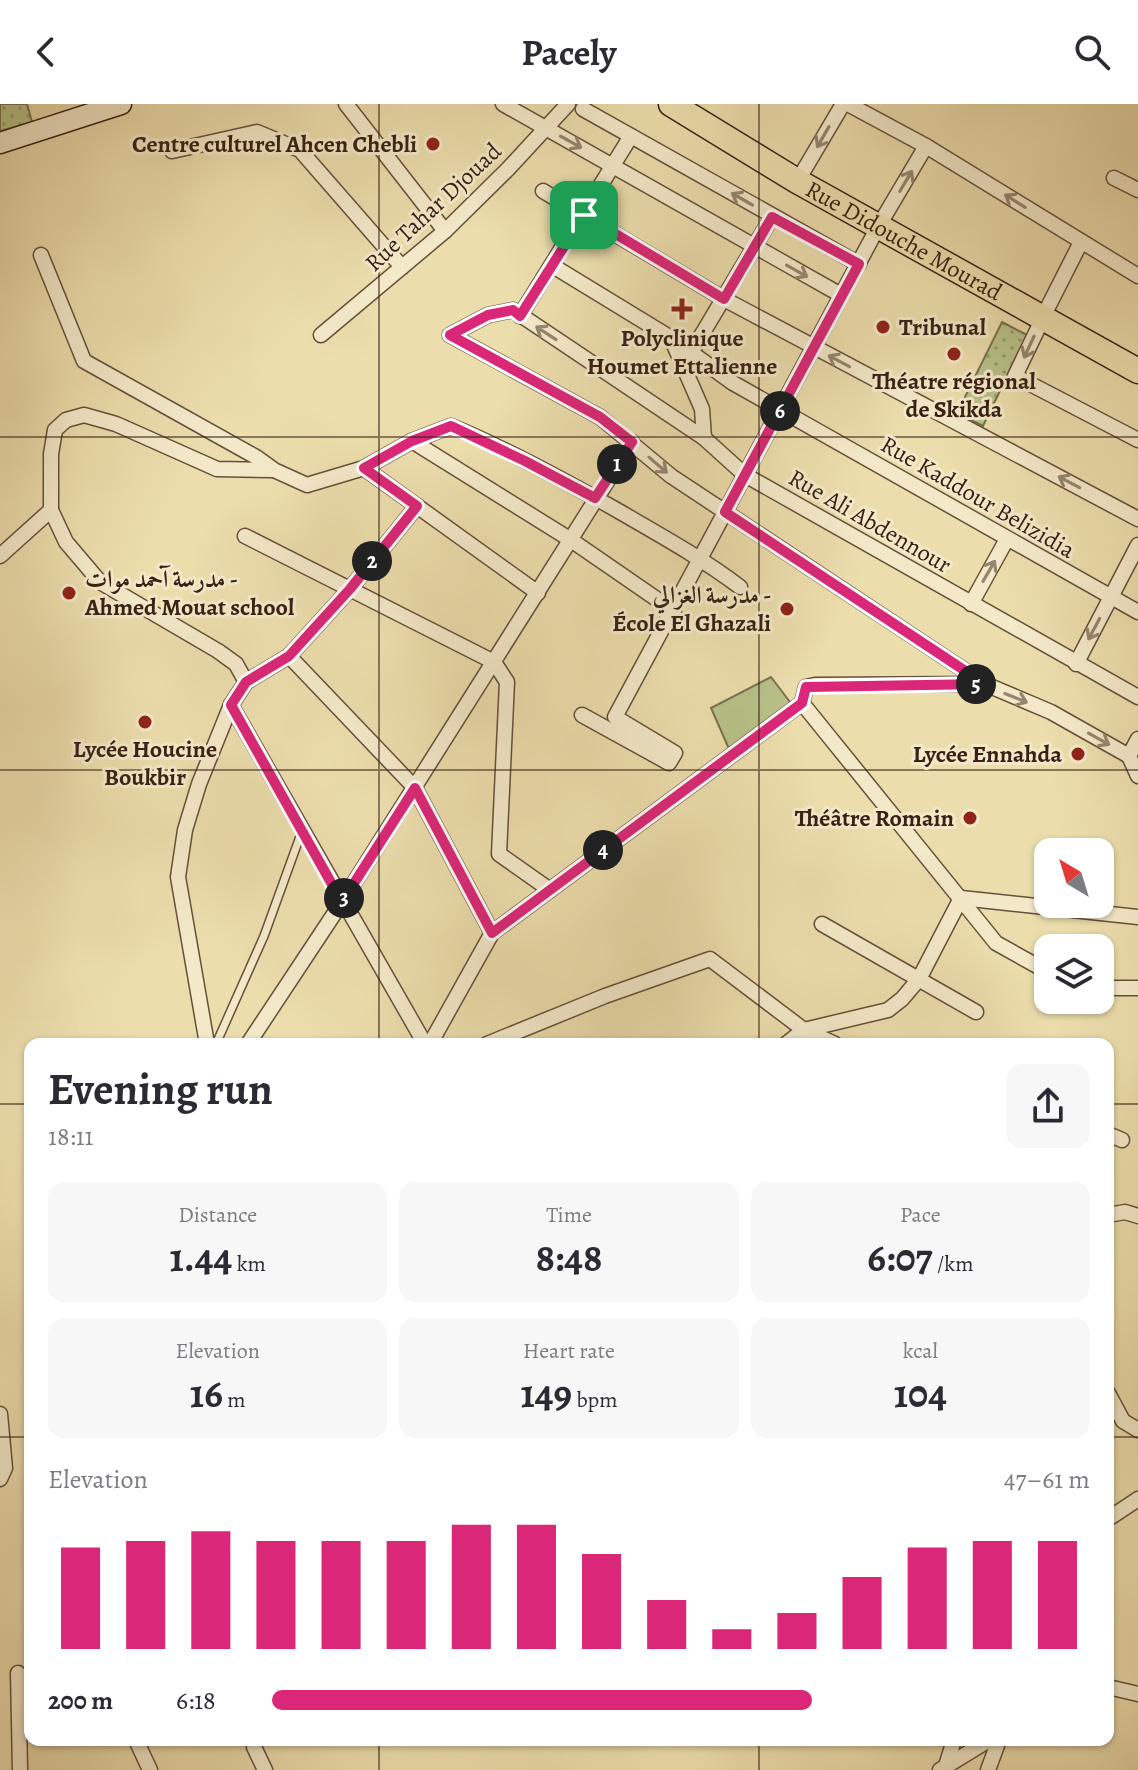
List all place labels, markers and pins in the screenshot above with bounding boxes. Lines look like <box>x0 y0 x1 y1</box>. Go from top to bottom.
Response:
place label: Centre culturel Ahcen Chebli <box>132 128 417 160</box>
marker: Centre culturel Ahcen Chebli <box>424 135 442 153</box>
pin <box>550 181 618 249</box>
marker: Polyclinique Houmet Ettalienne <box>671 298 693 320</box>
place label: Tribunal <box>899 311 987 343</box>
marker: Tribunal <box>874 318 892 336</box>
place label: Polyclinique Houmet Ettalienne <box>587 322 777 382</box>
marker: Théatre régional de Skikda <box>945 345 963 363</box>
place label: Théatre régional de Skikda <box>872 365 1037 425</box>
pin: 6 <box>760 391 800 431</box>
pin: 1 <box>597 444 637 484</box>
pin: 2 <box>352 541 392 581</box>
place label: مدرسة آحمد موات - Ahmed Mouat school <box>84 563 295 623</box>
place label: مدرسة الغزالي - École El Ghazali <box>612 579 771 639</box>
marker: مدرسة آحمد موات - Ahmed Mouat school <box>60 584 78 602</box>
marker: مدرسة الغزالي - École El Ghazali <box>778 600 796 618</box>
pin: 5 <box>956 664 996 704</box>
marker: Lycée Houcine Boukbir <box>136 713 154 731</box>
place label: Lycée Houcine Boukbir <box>73 733 217 793</box>
place label: Lycée Ennahda <box>913 738 1062 770</box>
marker: Lycée Ennahda <box>1069 745 1087 763</box>
place label: Théâtre Romain <box>795 802 955 834</box>
marker: Théâtre Romain <box>961 809 979 827</box>
pin: 4 <box>583 830 623 870</box>
pin: 3 <box>324 878 364 918</box>

